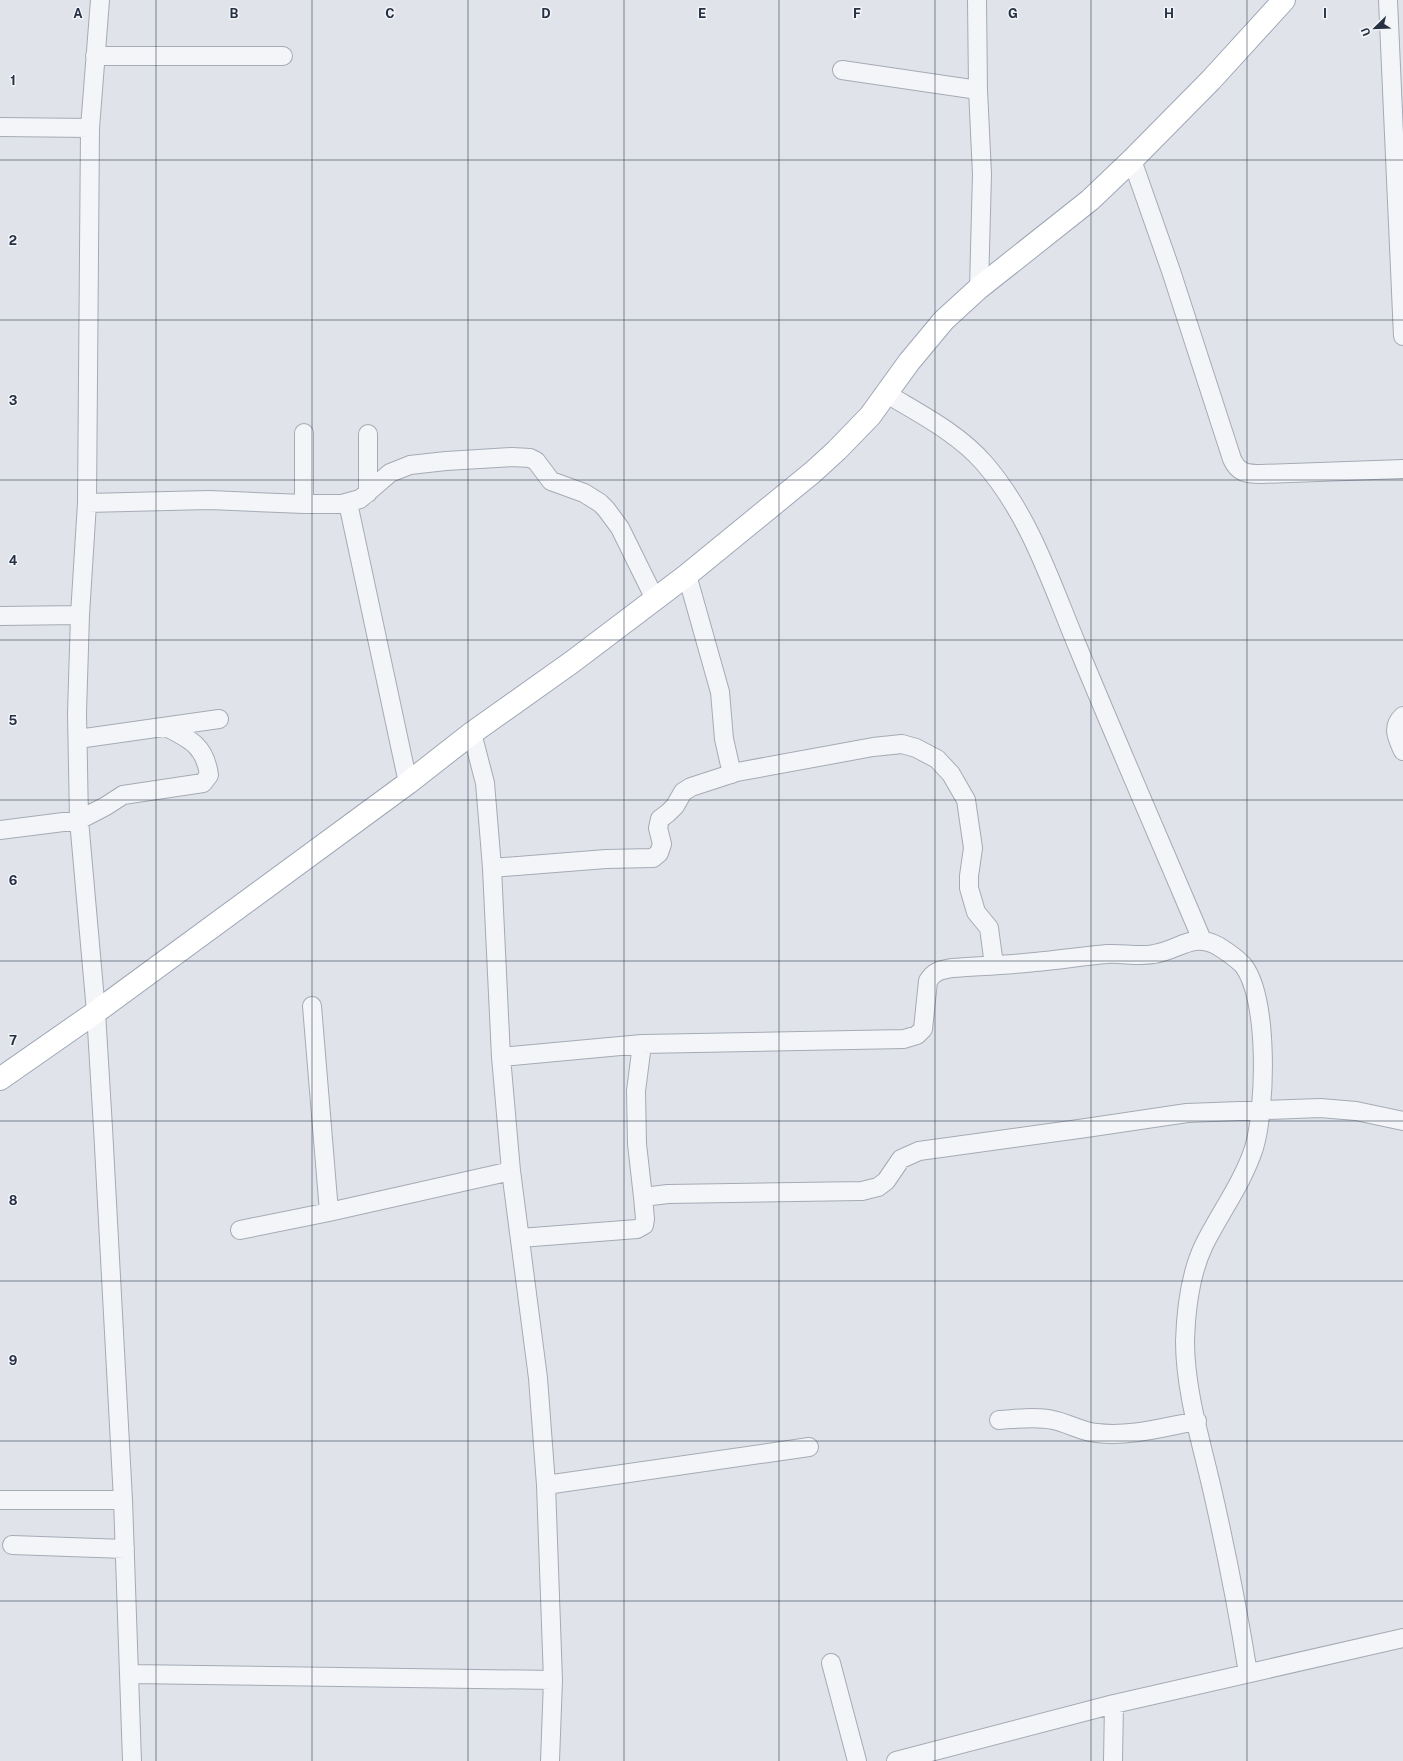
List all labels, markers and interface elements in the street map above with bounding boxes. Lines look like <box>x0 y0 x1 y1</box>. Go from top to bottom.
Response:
text: A <box>73 6 83 21</box>
text: B <box>230 6 239 21</box>
text: C <box>385 6 395 21</box>
text: D <box>541 6 551 21</box>
text: E <box>698 6 706 21</box>
text: F <box>853 6 861 21</box>
text: G <box>1008 6 1018 21</box>
text: H <box>1164 6 1174 21</box>
text: I <box>1323 6 1327 21</box>
north arrow <box>1355 8 1395 48</box>
text: U <box>1359 26 1373 38</box>
text: 1 <box>10 73 16 88</box>
text: 2 <box>9 233 17 248</box>
text: 3 <box>9 393 18 408</box>
text: 4 <box>9 553 18 568</box>
text: 5 <box>9 713 18 728</box>
text: 6 <box>9 873 18 888</box>
text: 7 <box>9 1033 17 1048</box>
text: 8 <box>9 1193 18 1208</box>
text: 9 <box>9 1353 17 1368</box>

